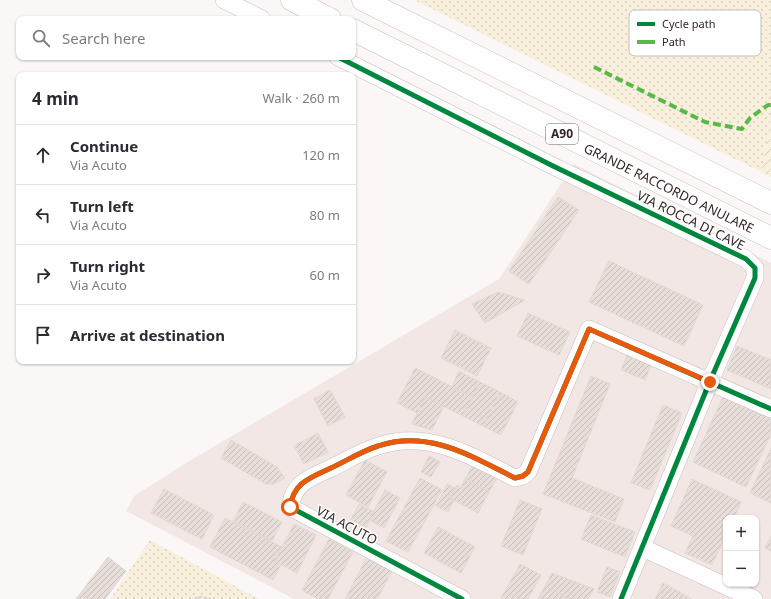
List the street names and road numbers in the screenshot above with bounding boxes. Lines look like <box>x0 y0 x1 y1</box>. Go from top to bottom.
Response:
road number: A90 <box>546 124 578 144</box>
street label: GRANDE RACCORDO ANULARE <box>581 139 757 237</box>
street label: VIA ROCCA DI CAVE <box>634 186 748 254</box>
street label: VIA ACUTO <box>313 501 381 549</box>

